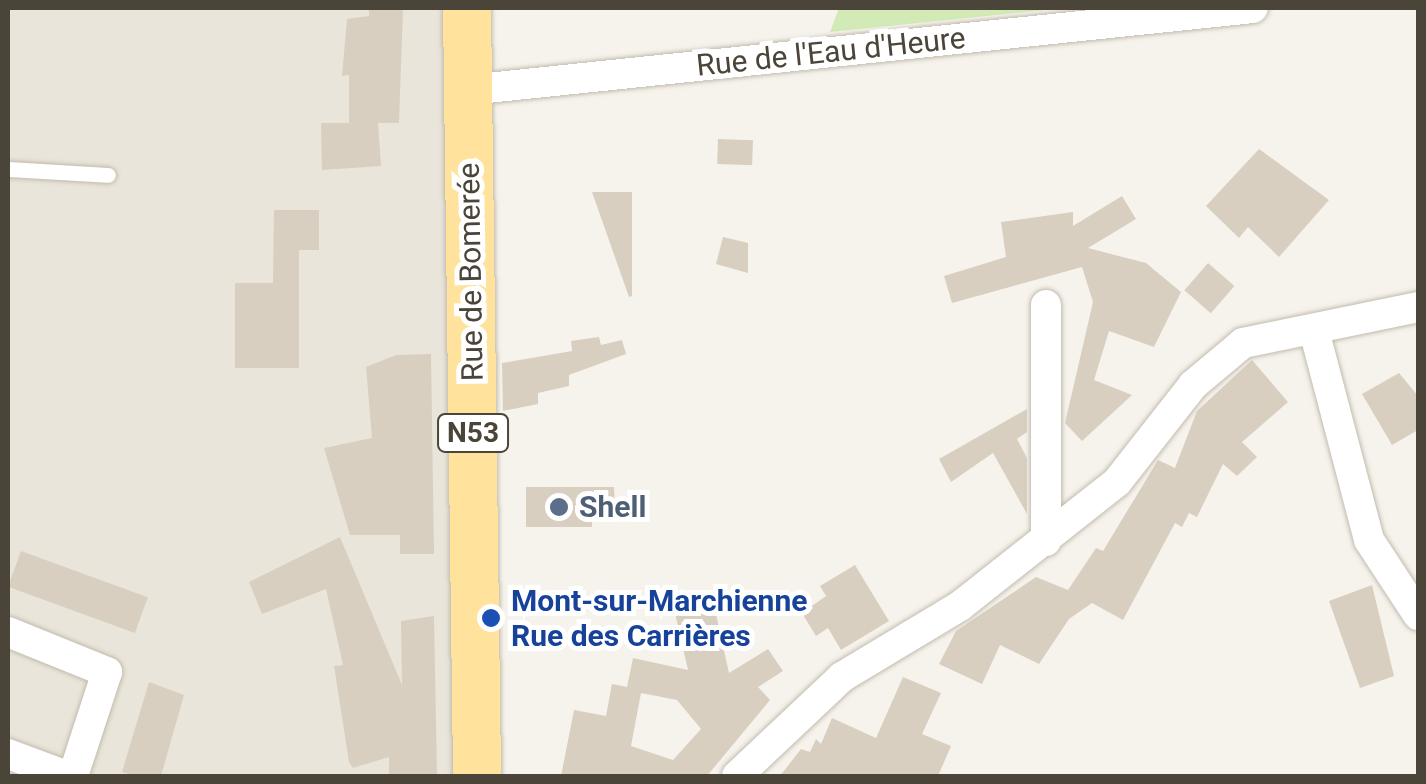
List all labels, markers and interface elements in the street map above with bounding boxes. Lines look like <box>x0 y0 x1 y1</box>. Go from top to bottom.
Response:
street label: Rue de l'Eau d'Heure <box>695 20 967 84</box>
street label: Rue de Bomerée <box>451 163 491 381</box>
road number: N53 <box>436 410 510 456</box>
place label: Shell <box>579 489 646 525</box>
marker: Shell <box>548 496 570 518</box>
place label: Mont-sur-Marchienne Rue des Carrières <box>511 583 807 654</box>
marker: Mont-sur-Marchienne Rue des Carrières <box>480 607 502 629</box>

